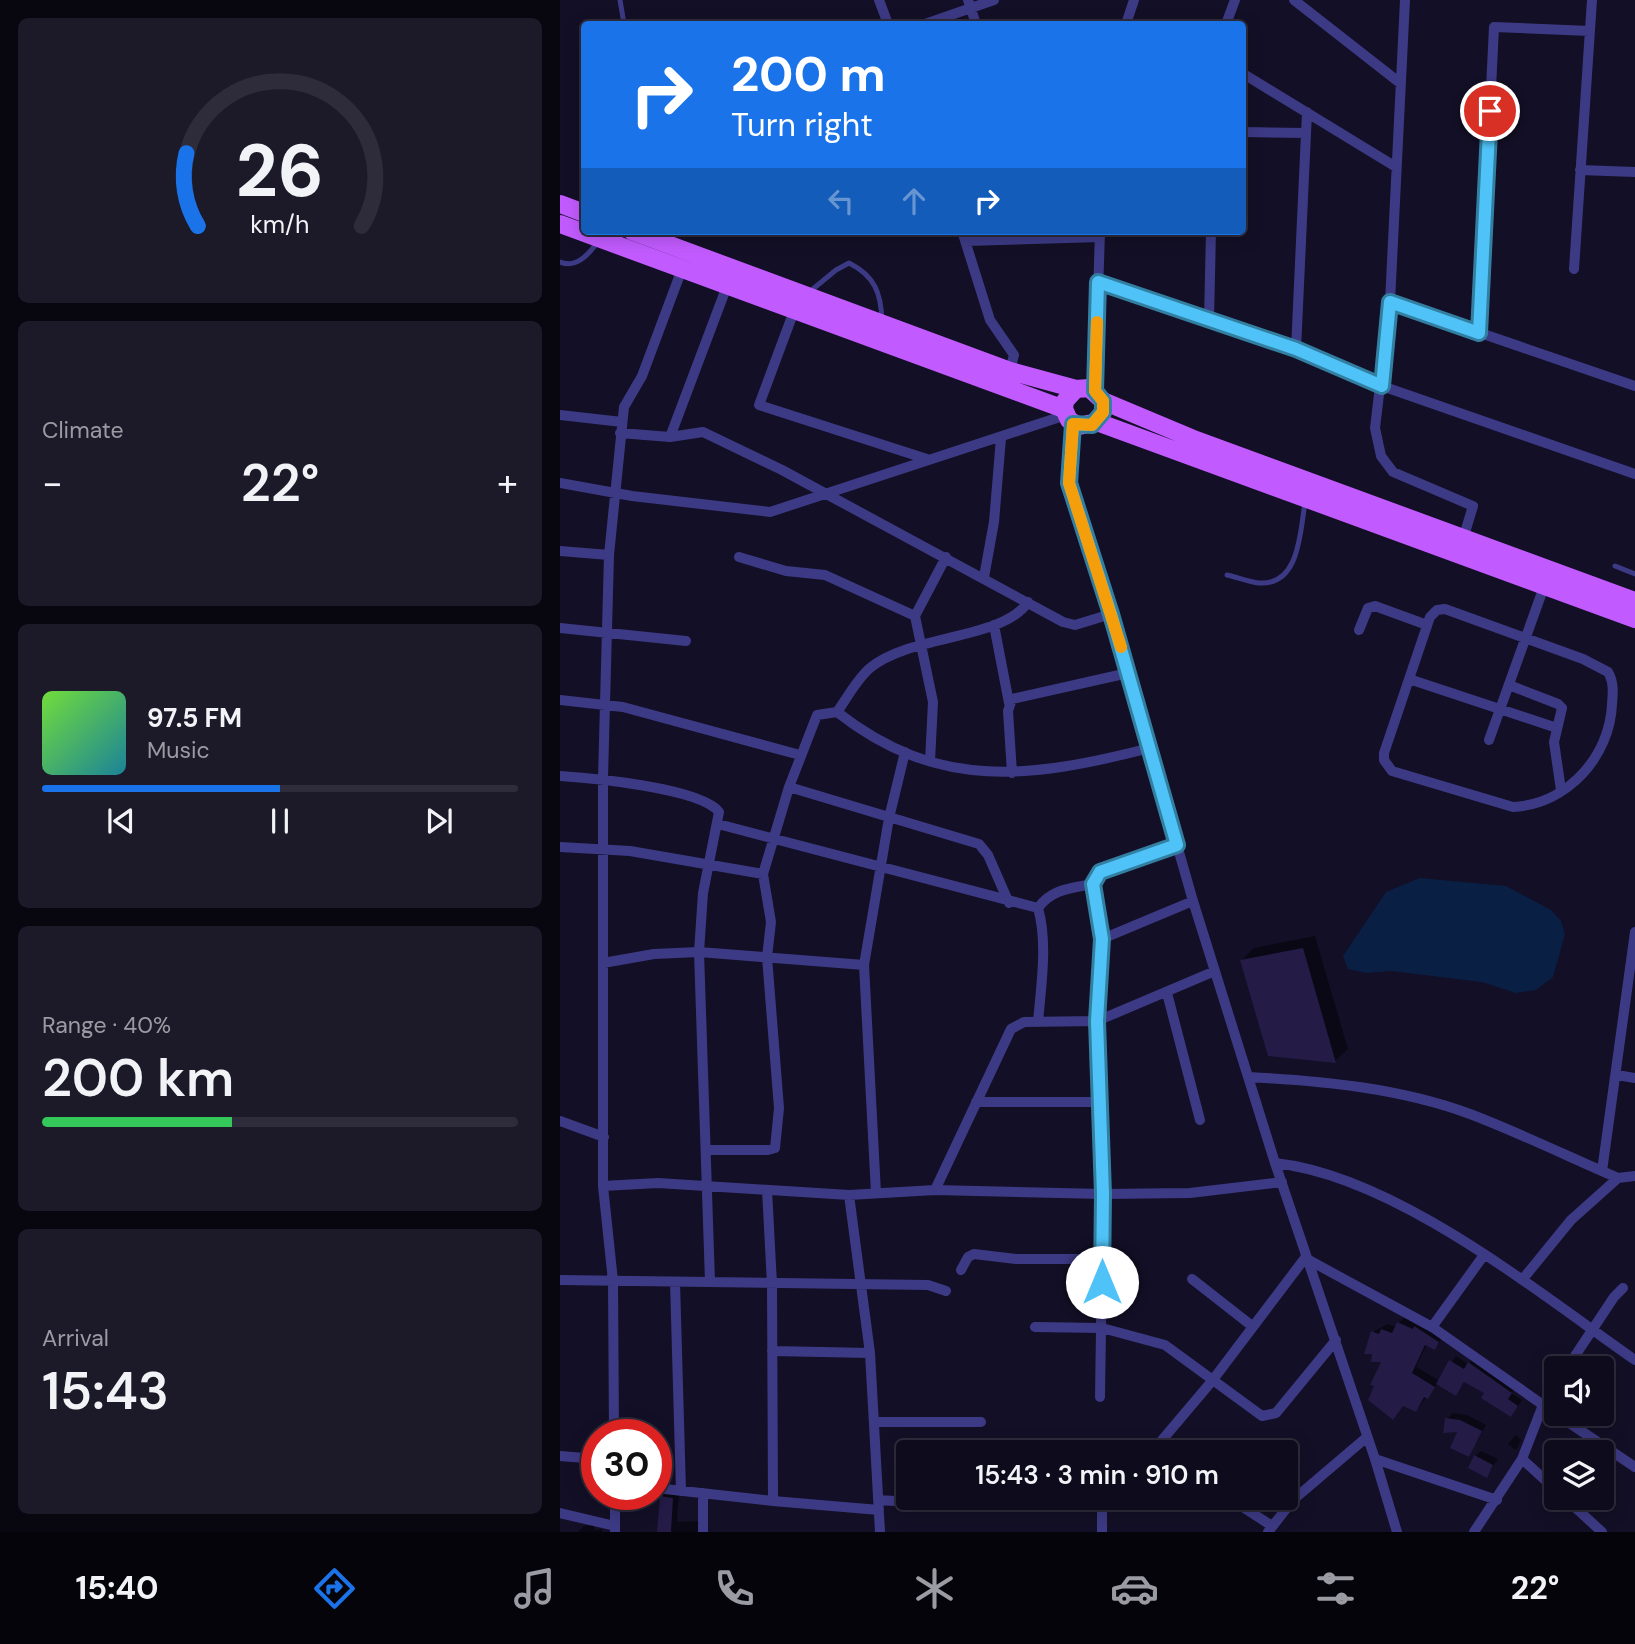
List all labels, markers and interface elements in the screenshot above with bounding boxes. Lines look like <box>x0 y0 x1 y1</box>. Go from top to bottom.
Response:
text: 200 m <box>731 42 886 106</box>
icon: right <box>616 49 707 140</box>
pin <box>1460 81 1520 141</box>
icon: arrive <box>1471 92 1509 130</box>
text: Turn right <box>731 104 873 146</box>
text: 26 <box>236 125 324 220</box>
icon: left <box>822 182 860 220</box>
icon: ahead <box>895 182 933 220</box>
icon: right <box>968 182 1006 220</box>
text: km/h <box>250 208 310 241</box>
text: Climate <box>42 415 124 445</box>
text: 22° <box>241 449 319 517</box>
text: − <box>42 458 63 508</box>
text: + <box>497 458 518 508</box>
text: 97.5 FM <box>147 701 242 735</box>
text: Music <box>147 735 210 765</box>
icon: previous <box>102 802 140 840</box>
icon: pause <box>261 802 299 840</box>
icon: next <box>420 802 458 840</box>
text: Range · 40% <box>42 1010 171 1040</box>
text: 200 km <box>42 1044 234 1112</box>
position arrow <box>1065 1245 1139 1319</box>
text: Arrival <box>42 1323 109 1353</box>
map controls <box>1544 1356 1614 1510</box>
button: sound <box>1544 1356 1614 1426</box>
text: 15:43 <box>42 1357 169 1425</box>
speed limit sign: 30 <box>581 1419 672 1510</box>
button: layers <box>1544 1440 1614 1510</box>
text: 15:43 · 3 min · 910 m <box>975 1458 1219 1492</box>
icon: directions <box>310 1564 359 1613</box>
icon: music <box>510 1564 559 1613</box>
icon: phone <box>710 1564 759 1613</box>
icon: climate <box>910 1564 959 1613</box>
icon: car <box>1110 1564 1159 1613</box>
icon: filters <box>1311 1564 1360 1613</box>
text: 15:40 <box>76 1567 159 1609</box>
text: 22° <box>1511 1567 1559 1609</box>

